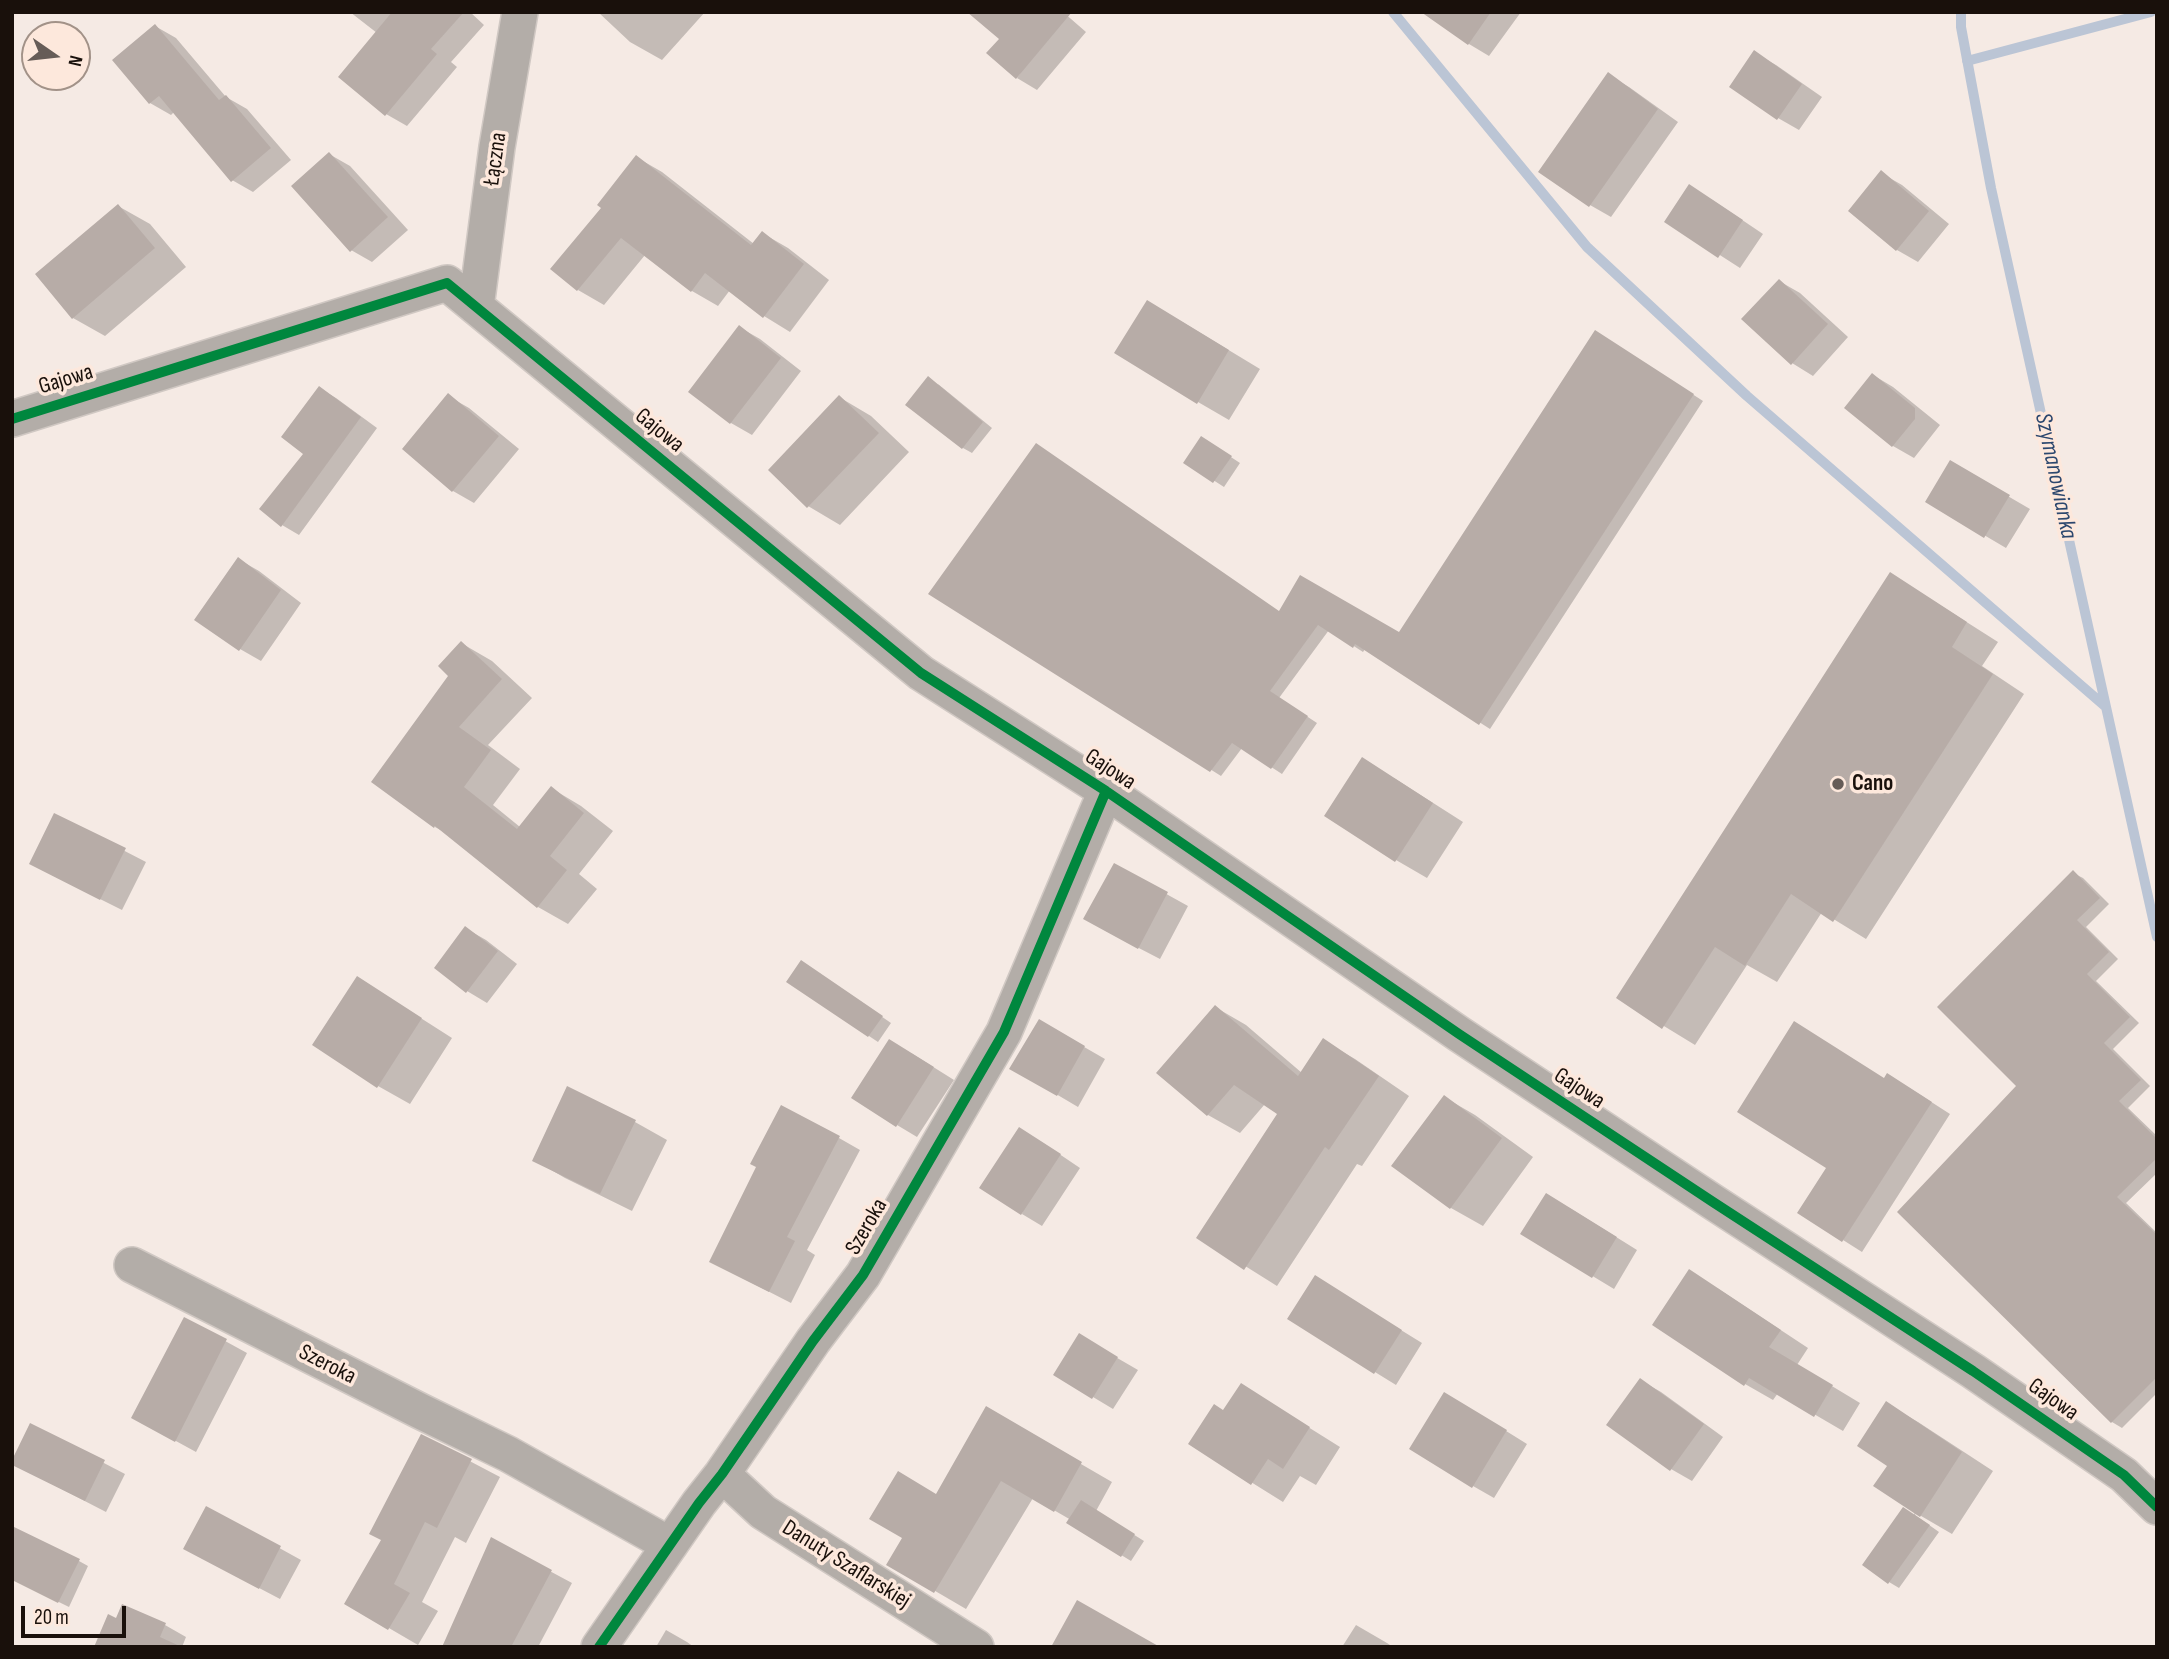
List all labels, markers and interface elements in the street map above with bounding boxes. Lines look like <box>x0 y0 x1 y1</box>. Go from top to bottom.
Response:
north arrow <box>21 21 91 91</box>
text: N <box>63 53 87 68</box>
street label: Łączna <box>479 131 513 187</box>
street label: Gajowa <box>36 359 96 401</box>
street label: Gajowa <box>629 403 689 459</box>
water label: Szymanowianka <box>2028 410 2082 542</box>
street label: Gajowa <box>1079 743 1141 797</box>
place label: Cano <box>1852 770 1893 798</box>
marker: Cano <box>1830 776 1846 792</box>
street label: Gajowa <box>1548 1062 1610 1116</box>
street label: Szeroka <box>840 1194 894 1260</box>
street label: Szeroka <box>294 1339 360 1391</box>
street label: Gajowa <box>2022 1373 2084 1427</box>
street label: Danuty Szaflarskiej <box>777 1515 915 1615</box>
scale bar <box>24 1592 130 1636</box>
text: 20 m <box>34 1605 69 1630</box>

